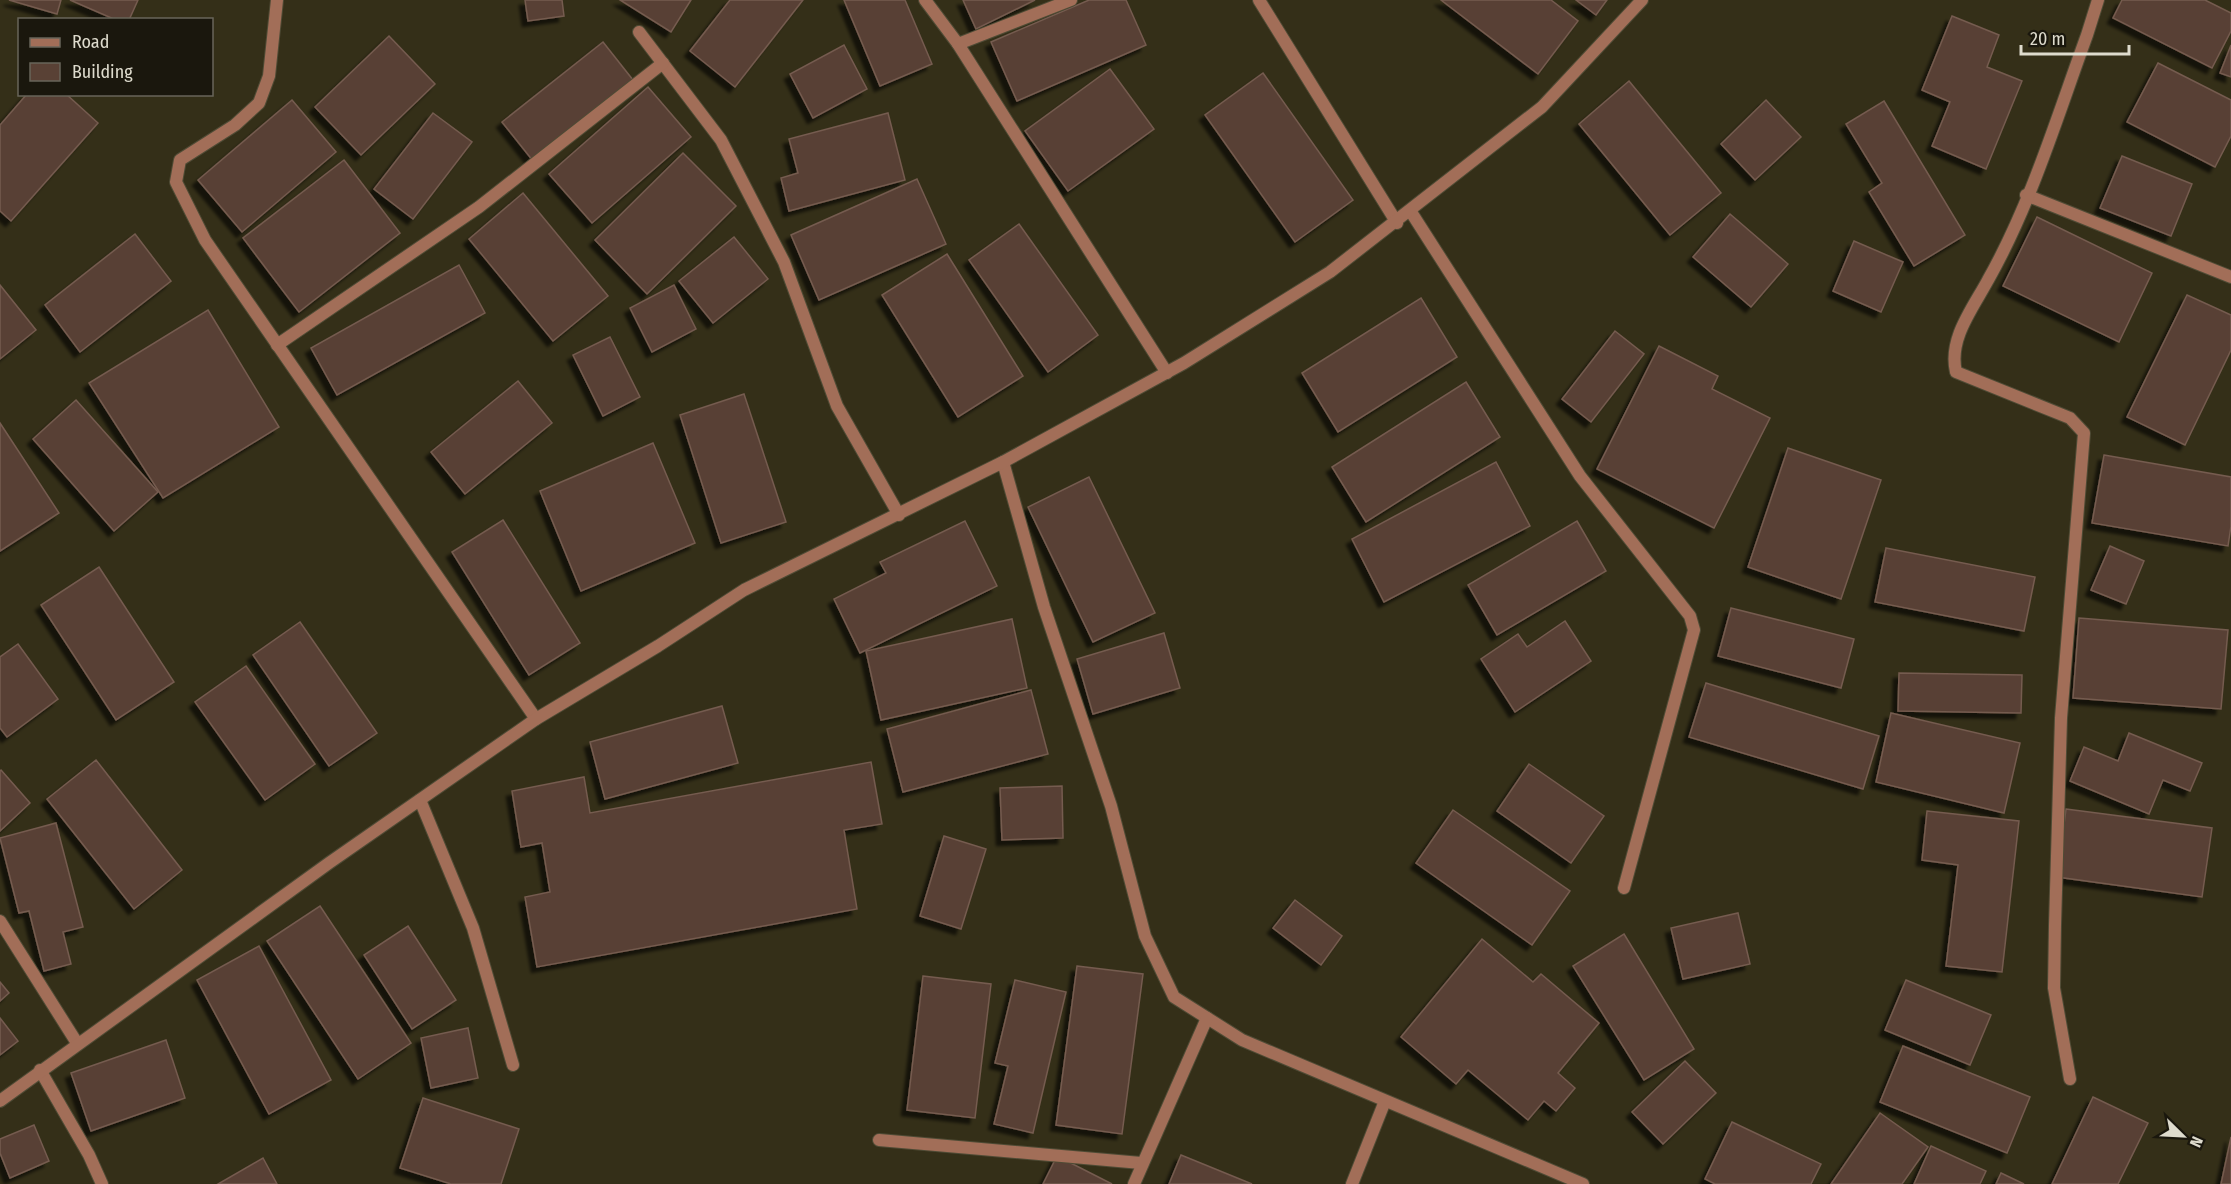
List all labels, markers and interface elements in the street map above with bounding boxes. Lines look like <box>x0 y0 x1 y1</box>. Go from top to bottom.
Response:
legend <box>18 18 213 96</box>
scale bar <box>2021 18 2129 56</box>
text: 20 m <box>2030 28 2065 50</box>
text: Road <box>72 31 109 53</box>
text: Building <box>72 61 133 83</box>
north arrow <box>2153 1106 2213 1166</box>
text: N <box>2186 1134 2207 1150</box>

